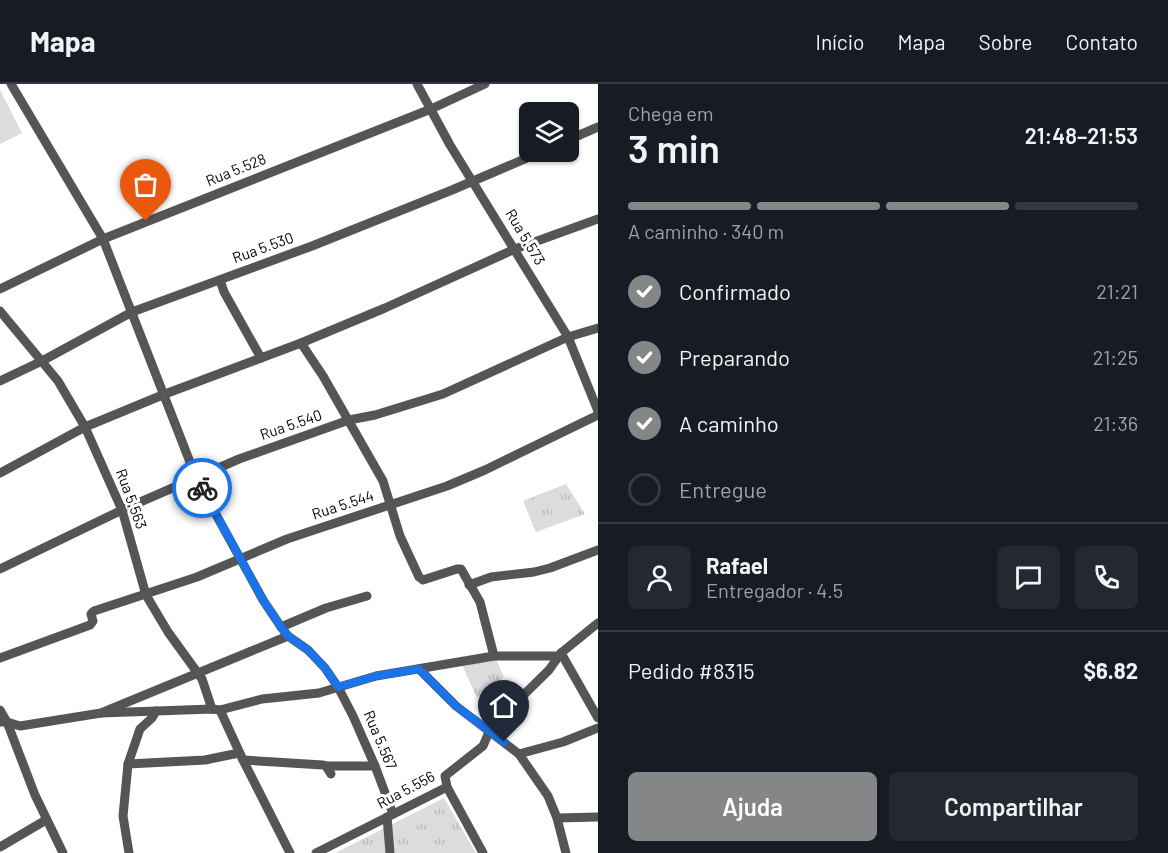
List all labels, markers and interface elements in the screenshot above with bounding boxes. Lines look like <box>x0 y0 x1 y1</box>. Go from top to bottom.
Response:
text: Mapa <box>30 24 96 58</box>
text: Início <box>816 29 864 54</box>
text: Mapa <box>897 29 946 54</box>
text: Sobre <box>979 29 1032 54</box>
text: Contato <box>1065 29 1138 54</box>
text: Chega em <box>628 101 714 125</box>
map controls <box>519 102 579 162</box>
button: layers <box>519 102 579 162</box>
text: 21:48–21:53 <box>1025 122 1138 148</box>
text: 3 min <box>628 124 720 171</box>
street label: Rua 5.528 <box>203 149 268 189</box>
pin <box>120 159 171 221</box>
icon: bag <box>129 168 162 201</box>
street label: Rua 5.573 <box>502 205 550 268</box>
text: A caminho · 340 m <box>628 219 784 243</box>
street label: Rua 5.530 <box>230 228 296 266</box>
icon: check <box>628 275 661 308</box>
text: Confirmado <box>679 278 791 304</box>
text: 21:21 <box>1096 279 1138 303</box>
icon: check <box>628 341 661 374</box>
text: Preparando <box>679 344 790 370</box>
text: 21:25 <box>1093 345 1138 369</box>
street label: Rua 5.540 <box>257 405 324 443</box>
icon: check <box>628 407 661 440</box>
text: A caminho <box>679 410 779 436</box>
text: 21:36 <box>1093 411 1138 435</box>
courier <box>172 458 232 518</box>
street label: Rua 5.563 <box>113 466 151 531</box>
icon: bike <box>186 472 219 505</box>
text: Entregue <box>679 476 767 502</box>
street label: Rua 5.544 <box>309 486 376 522</box>
button: person <box>628 546 691 609</box>
button: chat <box>997 546 1060 609</box>
button: phone <box>1075 546 1138 609</box>
text: Rafael <box>706 552 768 578</box>
text: Entregador · 4.5 <box>706 578 843 602</box>
text: Pedido #8315 <box>628 657 755 683</box>
text: $6.82 <box>1083 657 1138 683</box>
pin <box>478 680 529 742</box>
icon: home <box>487 689 520 722</box>
street label: Rua 5.567 <box>360 707 401 772</box>
street label: Rua 5.556 <box>374 766 438 812</box>
button: Ajuda <box>628 772 877 841</box>
button: Compartilhar <box>889 772 1138 841</box>

